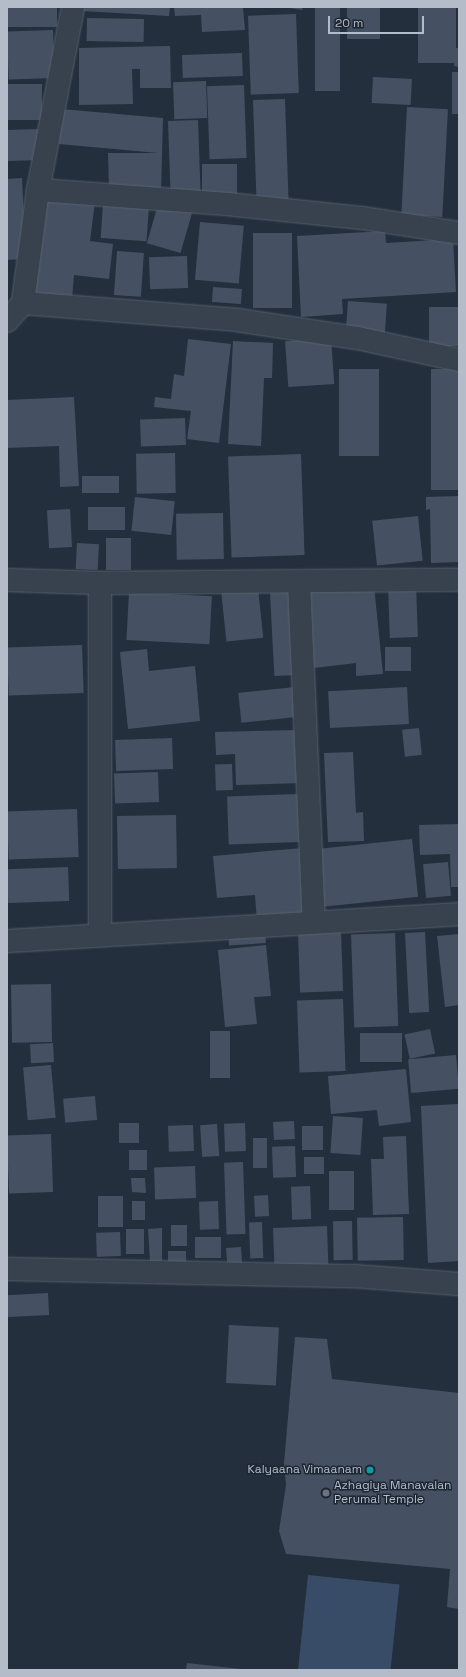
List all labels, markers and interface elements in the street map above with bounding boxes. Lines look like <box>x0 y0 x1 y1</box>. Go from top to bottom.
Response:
scale bar <box>330 8 426 34</box>
text: 20 m <box>335 15 363 31</box>
place label: Kalyaana Vimaanam <box>247 1463 362 1477</box>
marker: Kalyaana Vimaanam <box>365 1465 375 1475</box>
place label: Azhagiya Manavalan Perumal Temple <box>334 1479 451 1507</box>
marker: Azhagiya Manavalan Perumal Temple <box>321 1488 331 1498</box>

